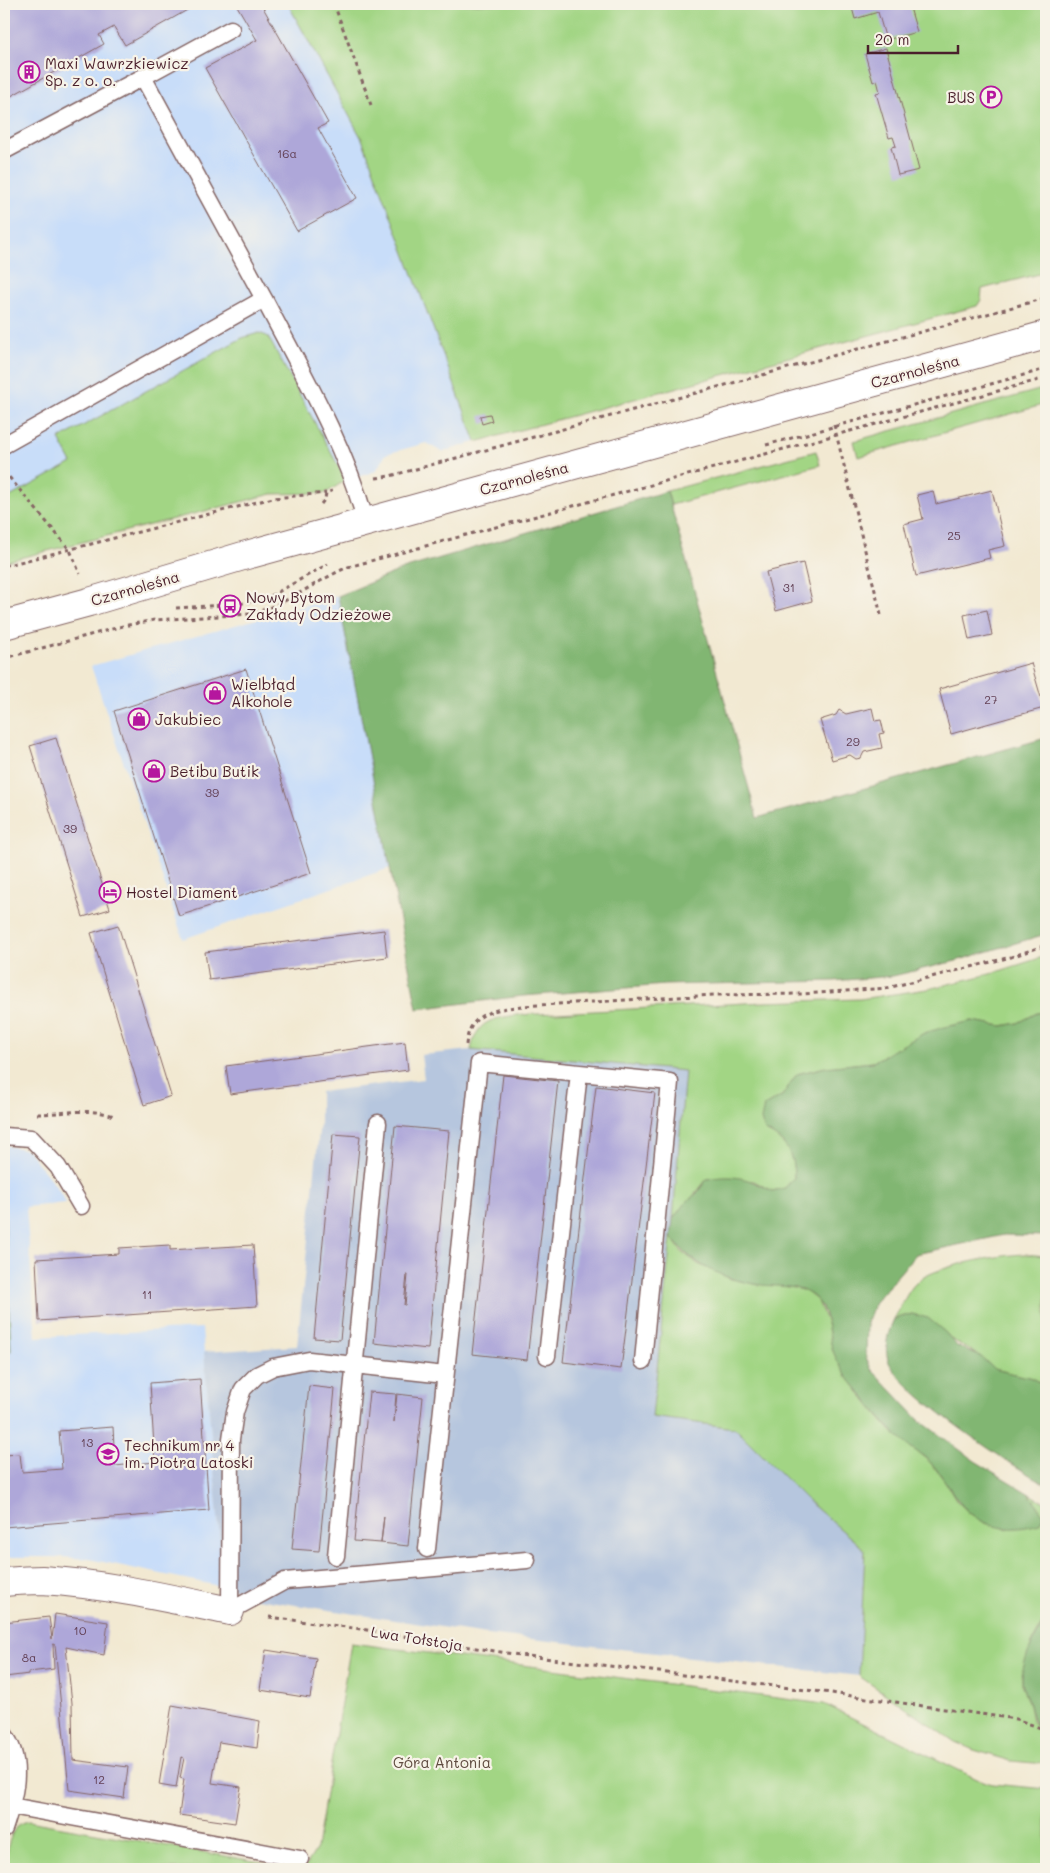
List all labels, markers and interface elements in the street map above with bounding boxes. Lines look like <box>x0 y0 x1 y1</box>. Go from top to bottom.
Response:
scale bar <box>868 22 958 54</box>
text: 20 m <box>875 29 909 49</box>
place label: Maxi Wawrzkiewicz Sp. z o. o. <box>45 53 189 90</box>
building icon: Maxi Wawrzkiewicz Sp. z o. o. <box>17 60 41 84</box>
parking icon: BUS <box>979 85 1003 109</box>
place label: BUS <box>947 87 975 107</box>
house number: 16a <box>277 145 297 161</box>
street label: Czarnoleśna <box>868 350 962 392</box>
street label: Czarnoleśna <box>477 457 571 499</box>
house number: 25 <box>947 527 961 543</box>
street label: Czarnoleśna <box>88 566 182 610</box>
house number: 31 <box>783 579 795 595</box>
place label: Nowy Bytom Zakłady Odzieżowe <box>246 587 391 624</box>
bus stop icon: Nowy Bytom Zakłady Odzieżowe <box>218 594 242 618</box>
place label: Wielbłąd Alkohole <box>231 674 295 711</box>
shop icon: Wielbłąd Alkohole <box>203 681 227 705</box>
house number: 27 <box>984 691 998 707</box>
shop icon: Jakubiec <box>127 707 151 731</box>
place label: Jakubiec <box>155 709 221 729</box>
house number: 29 <box>846 733 860 749</box>
shop icon: Betibu Butik <box>142 759 166 783</box>
place label: Betibu Butik <box>170 761 259 781</box>
house number: 39 <box>205 784 219 800</box>
house number: 39 <box>63 820 77 836</box>
hotel icon: Hostel Diament <box>98 880 122 904</box>
place label: Hostel Diament <box>126 882 238 902</box>
house number: 11 <box>142 1286 152 1302</box>
house number: 13 <box>81 1434 93 1450</box>
place label: Technikum nr 4 im. Piotra Latoski <box>124 1435 253 1472</box>
school or university icon: Technikum nr 4 im. Piotra Latoski <box>96 1442 120 1466</box>
street label: Lwa Tołstoja <box>370 1621 464 1655</box>
house number: 10 <box>74 1622 87 1638</box>
house number: 8a <box>22 1649 36 1665</box>
park label: Góra Antonia <box>393 1752 491 1772</box>
house number: 12 <box>93 1771 105 1787</box>

